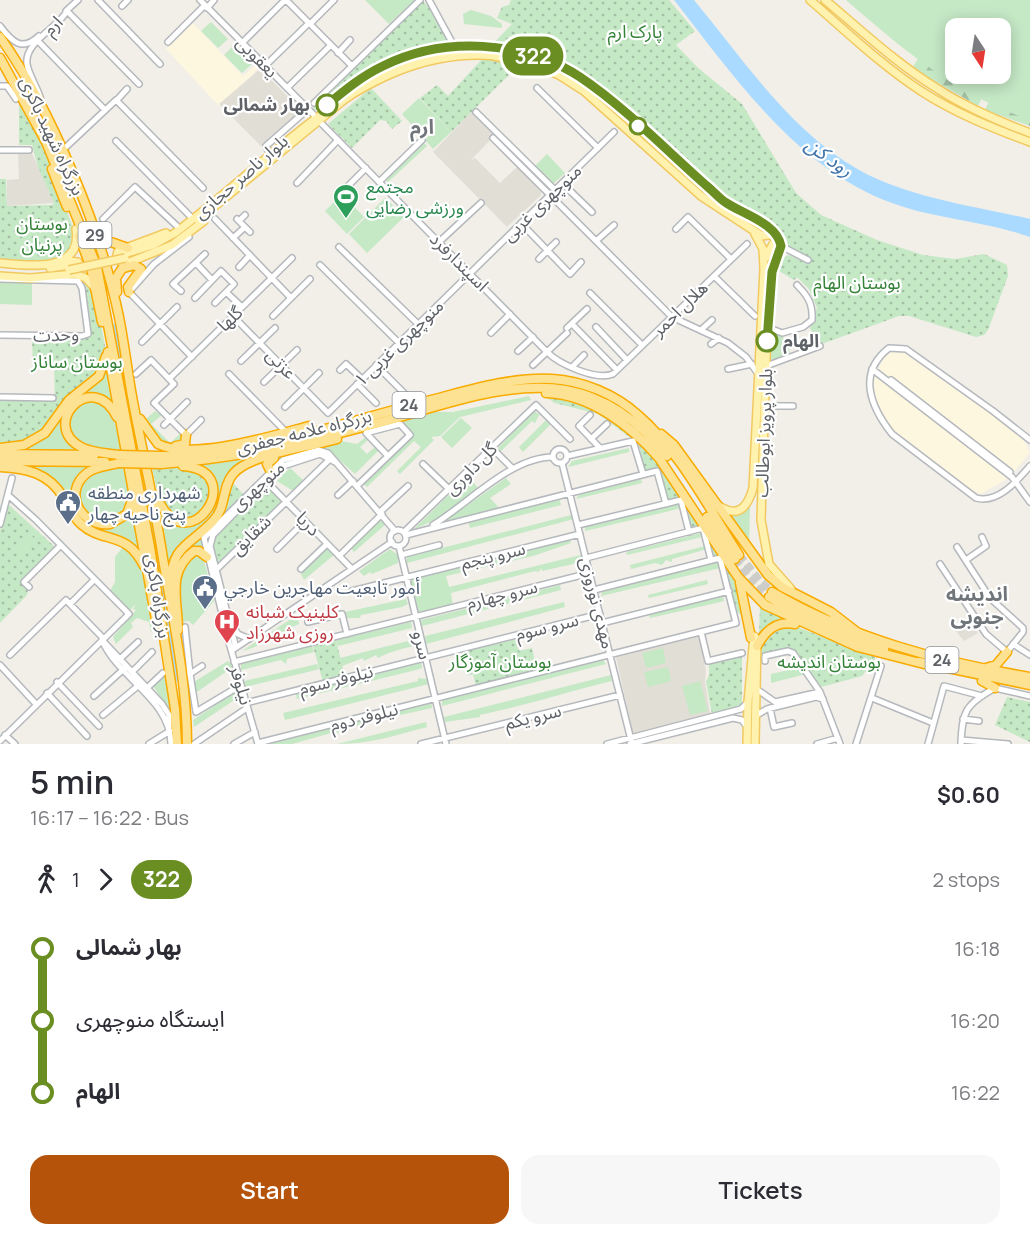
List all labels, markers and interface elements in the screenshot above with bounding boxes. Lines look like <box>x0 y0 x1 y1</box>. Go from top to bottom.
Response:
street label: ارم <box>37 10 70 43</box>
north arrow <box>945 18 1011 84</box>
map controls <box>945 18 1011 84</box>
park label: پارک ارم <box>608 19 662 46</box>
street label: یعقوبی <box>231 30 284 83</box>
line badge: 322 <box>498 36 568 76</box>
text: 322 <box>514 42 552 70</box>
street label: بزرگراه شهید باکری <box>15 72 91 199</box>
place label: بهار شمالی <box>224 92 310 116</box>
marker: بهار شمالی <box>316 94 338 116</box>
district label: ارم <box>410 113 434 142</box>
unlabelled marker <box>629 117 647 135</box>
street label: بلوار ناصر حجازی <box>188 129 293 224</box>
water label: رود کن <box>800 130 859 183</box>
street label: منوچهری غربی <box>496 158 586 246</box>
place label: مجتمع ورزشی رضایی <box>366 174 464 219</box>
sports icon: مجتمع ورزشی رضایی <box>331 182 361 220</box>
park label: بوستان پرنیان <box>16 211 68 256</box>
road number: 29 <box>78 222 112 248</box>
street label: اسپندارفرد <box>425 226 495 296</box>
park label: بوستان الهام <box>813 270 901 297</box>
street label: هلال احمر <box>645 275 713 342</box>
street label: منوچهری غربی ۱ <box>348 293 448 391</box>
street label: گلها <box>211 300 248 336</box>
street label: وحدت <box>33 321 79 347</box>
place label: الهام <box>783 328 819 354</box>
marker: الهام <box>756 330 778 352</box>
street label: عزتی <box>261 343 302 384</box>
park label: بوستان ساناز <box>30 349 123 373</box>
street label: بلوار پرویز ابوطالب <box>749 368 777 498</box>
road number: 24 <box>392 392 426 418</box>
street label: بزرگراه علامه جعفری <box>234 403 374 459</box>
street label: گل داوری <box>439 436 502 500</box>
street label: منوچهری <box>225 455 289 516</box>
place label: شهرداری منطقه پنج ناحیه چهار <box>87 480 201 527</box>
public building icon: شهرداری منطقه پنج ناحیه چهار <box>53 488 83 526</box>
street label: دریا <box>291 506 326 541</box>
street label: شقایق <box>225 509 276 560</box>
street label: سرو پنجم <box>458 535 528 577</box>
street label: بزرگراه باکری <box>140 552 178 640</box>
street label: مهدی نوروزی <box>575 554 621 651</box>
public building icon: أمور تابعيت مهاجرين خارجي <box>190 573 220 611</box>
street label: سرو چهارم <box>464 574 541 617</box>
place label: أمور تابعيت مهاجرين خارجي <box>224 575 420 601</box>
district label: اندیشه جنوبی <box>946 580 1008 630</box>
place label: کلینیک شبانه روزی شهرزاد <box>246 599 339 644</box>
hospital icon: کلینیک شبانه روزی شهرزاد <box>212 607 242 645</box>
street label: سرو سوم <box>513 607 582 648</box>
street label: سرو <box>408 628 438 662</box>
road number: 24 <box>926 647 958 673</box>
park label: بوستان آموزگار <box>448 649 551 673</box>
park label: بوستان اندیشه <box>777 649 881 673</box>
street label: نیلوفر سوم <box>296 658 376 703</box>
street label: نیلوفر <box>225 661 259 708</box>
street label: نیلوفر دوم <box>327 696 401 739</box>
street label: سرو یکم <box>502 697 564 737</box>
text: 5 min <box>30 759 114 804</box>
text: $0.60 <box>937 780 1000 810</box>
text: 16:17 – 16:22 · Bus <box>30 804 189 831</box>
icon: walk <box>30 863 63 896</box>
icon: forward <box>89 863 122 896</box>
text: 322 <box>143 865 180 893</box>
text: 1 <box>72 866 80 893</box>
text: 2 stops <box>932 866 1000 893</box>
text: بهار شمالی <box>76 932 182 962</box>
text: 16:18 <box>954 935 1000 962</box>
text: ایستگاه منوچهری <box>76 1004 225 1034</box>
text: 16:20 <box>950 1007 1000 1034</box>
text: الهام <box>76 1076 120 1106</box>
text: 16:22 <box>951 1079 1000 1106</box>
button: Start <box>30 1155 509 1224</box>
button: Tickets <box>521 1155 1000 1224</box>

